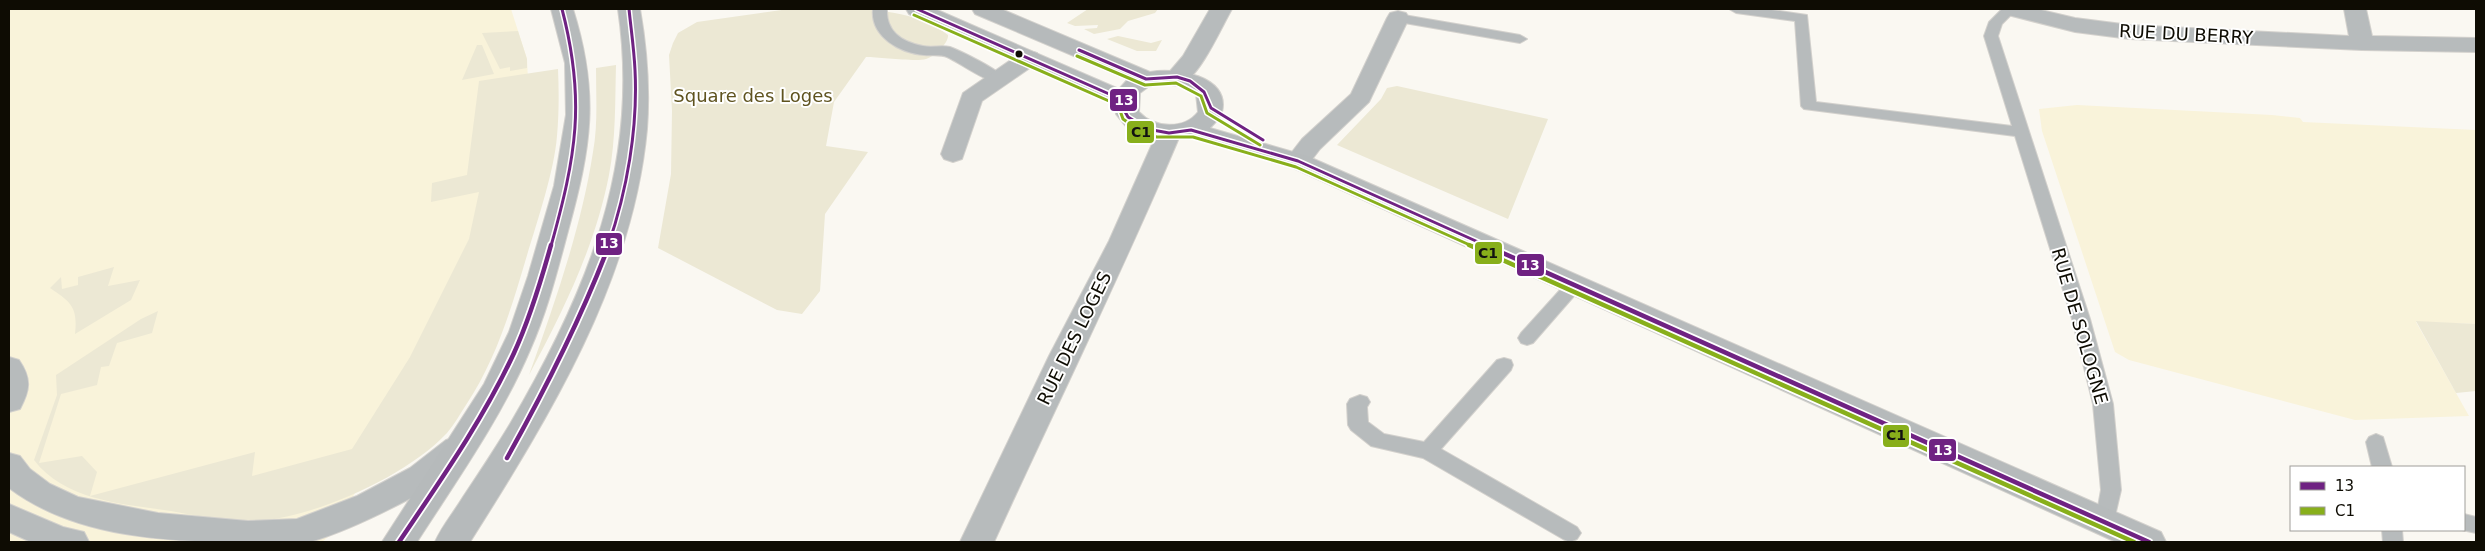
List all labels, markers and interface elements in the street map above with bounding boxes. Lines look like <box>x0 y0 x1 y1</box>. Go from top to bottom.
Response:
street label: RUE DU BERRY <box>2118 20 2255 48</box>
unlabelled marker <box>1014 49 1024 59</box>
park label: Square des Loges <box>673 85 833 106</box>
line badge: 13 <box>1109 88 1138 112</box>
text: 13 <box>1114 92 1134 108</box>
line badge: C1 <box>1126 120 1155 144</box>
text: C1 <box>1131 124 1151 140</box>
line badge: 13 <box>595 232 623 256</box>
text: 13 <box>599 235 619 251</box>
line badge: C1 <box>1474 241 1503 265</box>
text: C1 <box>1478 245 1498 261</box>
street label: RUE DE SOLOGNE <box>2048 245 2112 407</box>
line badge: 13 <box>1516 253 1545 277</box>
text: 13 <box>1520 257 1540 273</box>
street label: RUE DES LOGES <box>1033 268 1115 408</box>
line badge: C1 <box>1882 424 1910 448</box>
text: C1 <box>1886 427 1906 443</box>
line badge: 13 <box>1928 438 1957 462</box>
text: 13 <box>1933 442 1953 458</box>
legend <box>2290 466 2465 531</box>
text: 13 <box>2335 477 2354 495</box>
text: C1 <box>2335 502 2355 520</box>

